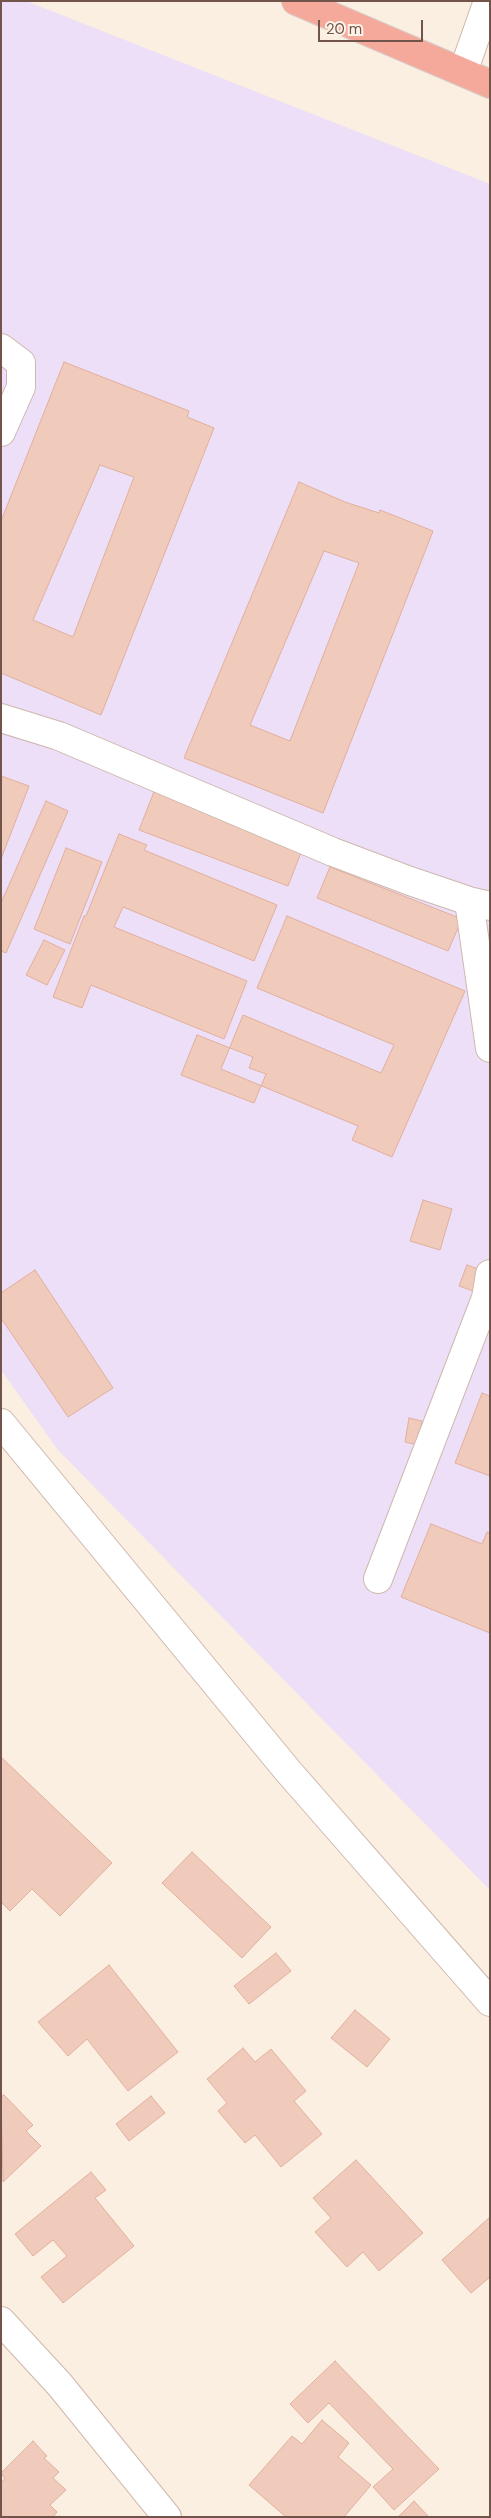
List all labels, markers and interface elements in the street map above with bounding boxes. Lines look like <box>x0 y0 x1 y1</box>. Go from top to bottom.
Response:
scale bar <box>321 10 426 42</box>
text: 20 m <box>326 19 362 39</box>

